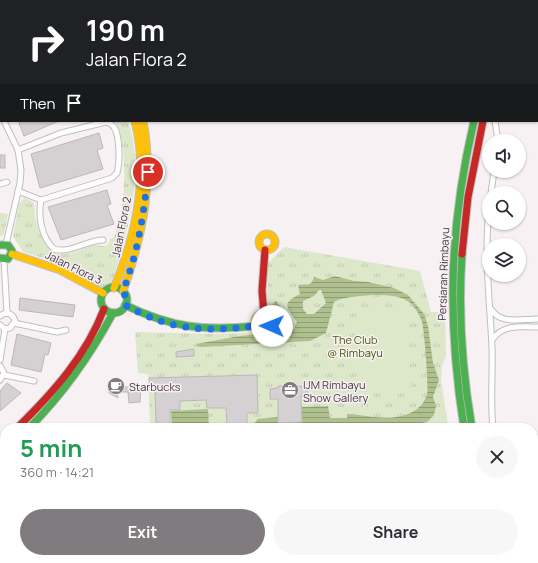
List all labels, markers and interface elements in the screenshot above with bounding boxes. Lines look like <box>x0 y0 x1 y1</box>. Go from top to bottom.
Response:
text: 190 m <box>86 11 165 49</box>
icon: right <box>20 16 72 68</box>
text: Jalan Flora 2 <box>86 47 187 71</box>
icon: arrive <box>63 92 85 114</box>
text: Then <box>20 93 55 114</box>
map controls <box>482 134 526 282</box>
button: sound <box>482 134 526 178</box>
pin <box>131 155 165 189</box>
icon: arrive <box>137 161 159 183</box>
button: search <box>482 186 526 230</box>
street label: Jalan Flora 2 <box>108 195 134 259</box>
street label: Persiaran Rimbayu <box>434 227 452 321</box>
button: layers <box>482 238 526 282</box>
street label: Jalan Flora 3 <box>43 247 105 287</box>
position arrow <box>251 305 293 347</box>
park label: The Club @ Rimbayu <box>327 332 383 360</box>
cafe icon: Starbucks <box>106 376 126 396</box>
place label: IJM Rimbayu Show Gallery <box>303 377 369 405</box>
place label: Starbucks <box>129 379 181 394</box>
office icon: IJM Rimbayu Show Gallery <box>280 380 300 400</box>
text: 5 min <box>20 431 82 464</box>
button: close <box>476 436 518 478</box>
text: 360 m · 14:21 <box>20 463 94 481</box>
button: Exit <box>20 509 265 555</box>
button: Share <box>273 509 518 555</box>

